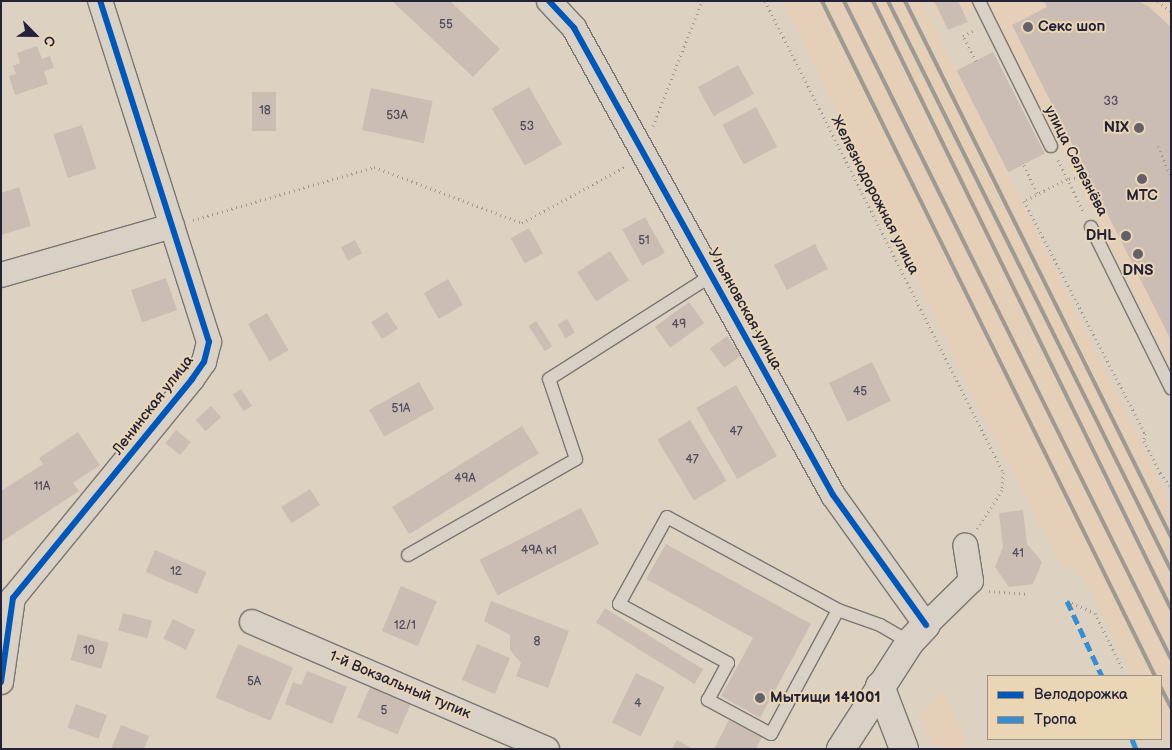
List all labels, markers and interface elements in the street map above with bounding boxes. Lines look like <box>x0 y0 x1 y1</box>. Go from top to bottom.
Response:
north arrow <box>10 10 60 60</box>
house number: 55 <box>439 18 453 32</box>
place label: Секс шоп <box>1038 18 1105 36</box>
marker: Секс шоп <box>1022 21 1034 33</box>
text: С <box>40 33 59 49</box>
house number: 33 <box>1104 95 1118 109</box>
street label: улица Селезнёва <box>1040 103 1112 219</box>
house number: 18 <box>259 104 271 118</box>
house number: 53А <box>386 109 408 123</box>
street label: Железнодорожная улица <box>827 112 923 278</box>
place label: NIX <box>1104 119 1129 137</box>
house number: 53 <box>520 120 534 134</box>
marker: NIX <box>1133 122 1145 134</box>
marker: МТС <box>1136 173 1148 185</box>
place label: МТС <box>1126 187 1158 205</box>
place label: DHL <box>1086 227 1116 245</box>
marker: DHL <box>1120 230 1132 242</box>
house number: 51 <box>638 234 650 248</box>
street label: Ульяновская улица <box>704 245 786 373</box>
marker: DNS <box>1132 248 1144 260</box>
place label: DNS <box>1123 262 1153 280</box>
house number: 49 <box>672 318 686 332</box>
street label: Ленинская улица <box>109 352 197 458</box>
house number: 45 <box>853 385 867 399</box>
house number: 51А <box>392 402 410 416</box>
house number: 47 <box>729 425 743 439</box>
house number: 47 <box>685 453 699 467</box>
house number: 49А <box>454 472 476 486</box>
house number: 11А <box>34 480 50 494</box>
house number: 49А к1 <box>521 544 557 558</box>
house number: 41 <box>1012 547 1024 561</box>
house number: 12 <box>170 565 182 579</box>
house number: 12/1 <box>394 619 416 633</box>
house number: 8 <box>534 635 540 649</box>
house number: 10 <box>83 644 95 658</box>
street label: 1-й Вокзальный тупик <box>326 647 474 723</box>
house number: 5A <box>247 675 261 689</box>
legend <box>987 675 1162 740</box>
text: Велодорожка <box>1034 685 1128 704</box>
place label: Мытищи 141001 <box>770 689 881 707</box>
marker: Мытищи 141001 <box>754 692 766 704</box>
house number: 4 <box>634 697 642 711</box>
house number: 5 <box>381 704 387 718</box>
text: Тропа <box>1034 710 1077 729</box>

